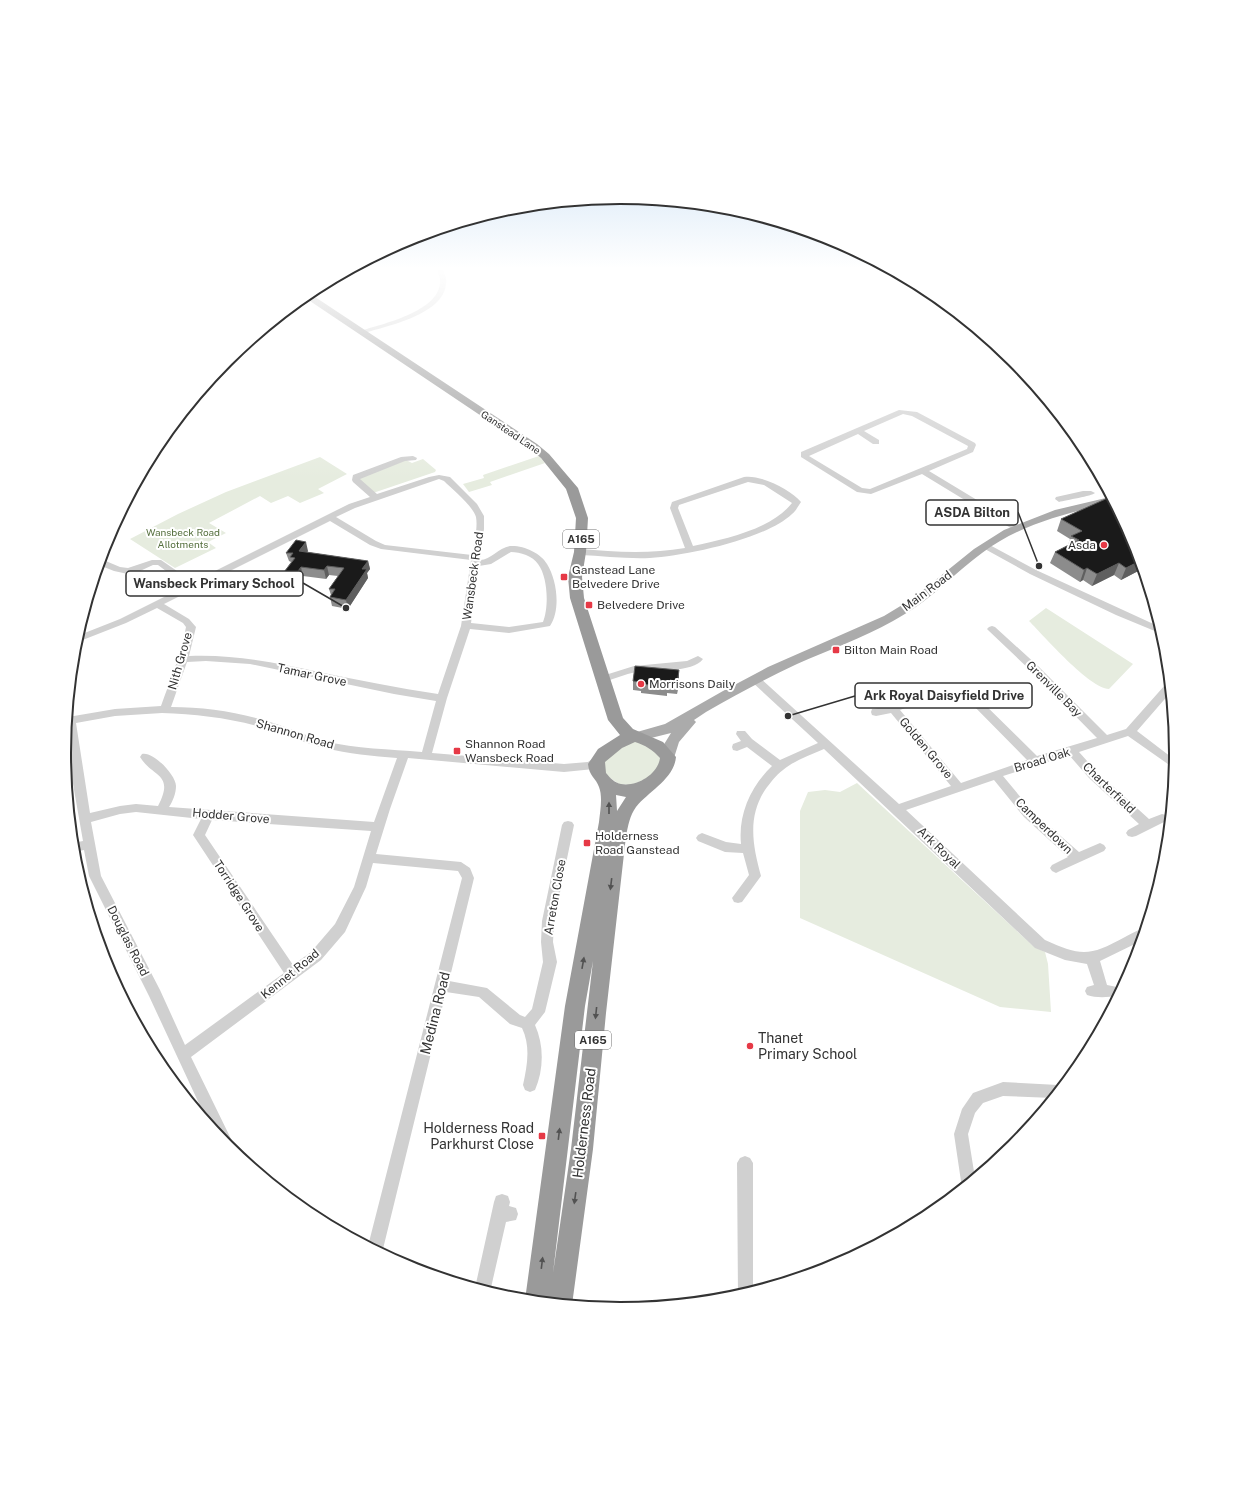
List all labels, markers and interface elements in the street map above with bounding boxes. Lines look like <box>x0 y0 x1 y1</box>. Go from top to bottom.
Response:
street label: Ganstead Lane <box>479 408 543 457</box>
callout: ASDA Bilton <box>926 500 1018 525</box>
text: ASDA Bilton <box>934 505 1010 520</box>
park label: Wansbeck Road Allotments <box>146 526 220 550</box>
road number: A165 <box>563 530 599 548</box>
street label: Wansbeck Road <box>460 531 486 621</box>
place label: Asda <box>1068 538 1096 552</box>
marker: Asda <box>1099 540 1109 550</box>
place label: Ganstead Lane Belvedere Drive <box>572 563 660 591</box>
street label: Main Road <box>899 568 955 614</box>
callout: Wansbeck Primary School <box>126 571 303 596</box>
marker: Ganstead Lane Belvedere Drive <box>559 572 569 582</box>
text: Wansbeck Primary School <box>133 576 295 591</box>
place label: Belvedere Drive <box>597 598 685 612</box>
marker: Belvedere Drive <box>584 600 594 610</box>
street label: Nith Grove <box>165 630 195 691</box>
place label: Bilton Main Road <box>844 643 938 657</box>
marker: Bilton Main Road <box>831 645 841 655</box>
street label: Grenville Bay <box>1023 658 1085 720</box>
street label: Tamar Grove <box>276 661 348 689</box>
place label: Morrisons Daily <box>649 677 736 691</box>
marker: Morrisons Daily <box>636 679 646 689</box>
callout: Ark Royal Daisyfield Drive <box>855 683 1032 708</box>
text: Ark Royal Daisyfield Drive <box>864 688 1024 703</box>
street label: Golden Grove <box>896 715 956 782</box>
street label: Shannon Road <box>254 716 336 752</box>
place label: Shannon Road Wansbeck Road <box>465 737 554 765</box>
street label: Broad Oak <box>1012 745 1072 775</box>
marker: Shannon Road Wansbeck Road <box>452 746 462 756</box>
street label: Charterfield <box>1080 760 1138 816</box>
street label: Camperdown <box>1013 795 1075 857</box>
one-way arrow <box>606 801 612 814</box>
street label: Hodder Grove <box>192 806 270 826</box>
street label: Ark Royal <box>915 824 964 872</box>
place label: Holderness Road Ganstead <box>595 829 680 857</box>
marker: Holderness Road Ganstead <box>582 838 592 848</box>
street label: Torridge Grove <box>211 858 267 934</box>
street label: Arreton Close <box>541 858 569 936</box>
one-way arrow <box>608 878 615 890</box>
street label: Douglas Road <box>104 904 152 978</box>
street label: Kennet Road <box>258 946 322 1002</box>
one-way arrow <box>580 957 586 970</box>
street label: Medina Road <box>417 970 453 1056</box>
one-way arrow <box>593 1007 599 1019</box>
place label: Thanet Primary School <box>758 1030 857 1062</box>
road number: A165 <box>575 1031 611 1049</box>
marker: Thanet Primary School <box>745 1041 755 1051</box>
street label: Holderness Road <box>569 1067 599 1179</box>
place label: Holderness Road Parkhurst Close <box>423 1120 534 1152</box>
one-way arrow <box>556 1128 562 1140</box>
marker: Holderness Road Parkhurst Close <box>537 1131 547 1141</box>
one-way arrow <box>572 1192 578 1204</box>
one-way arrow <box>539 1257 545 1269</box>

